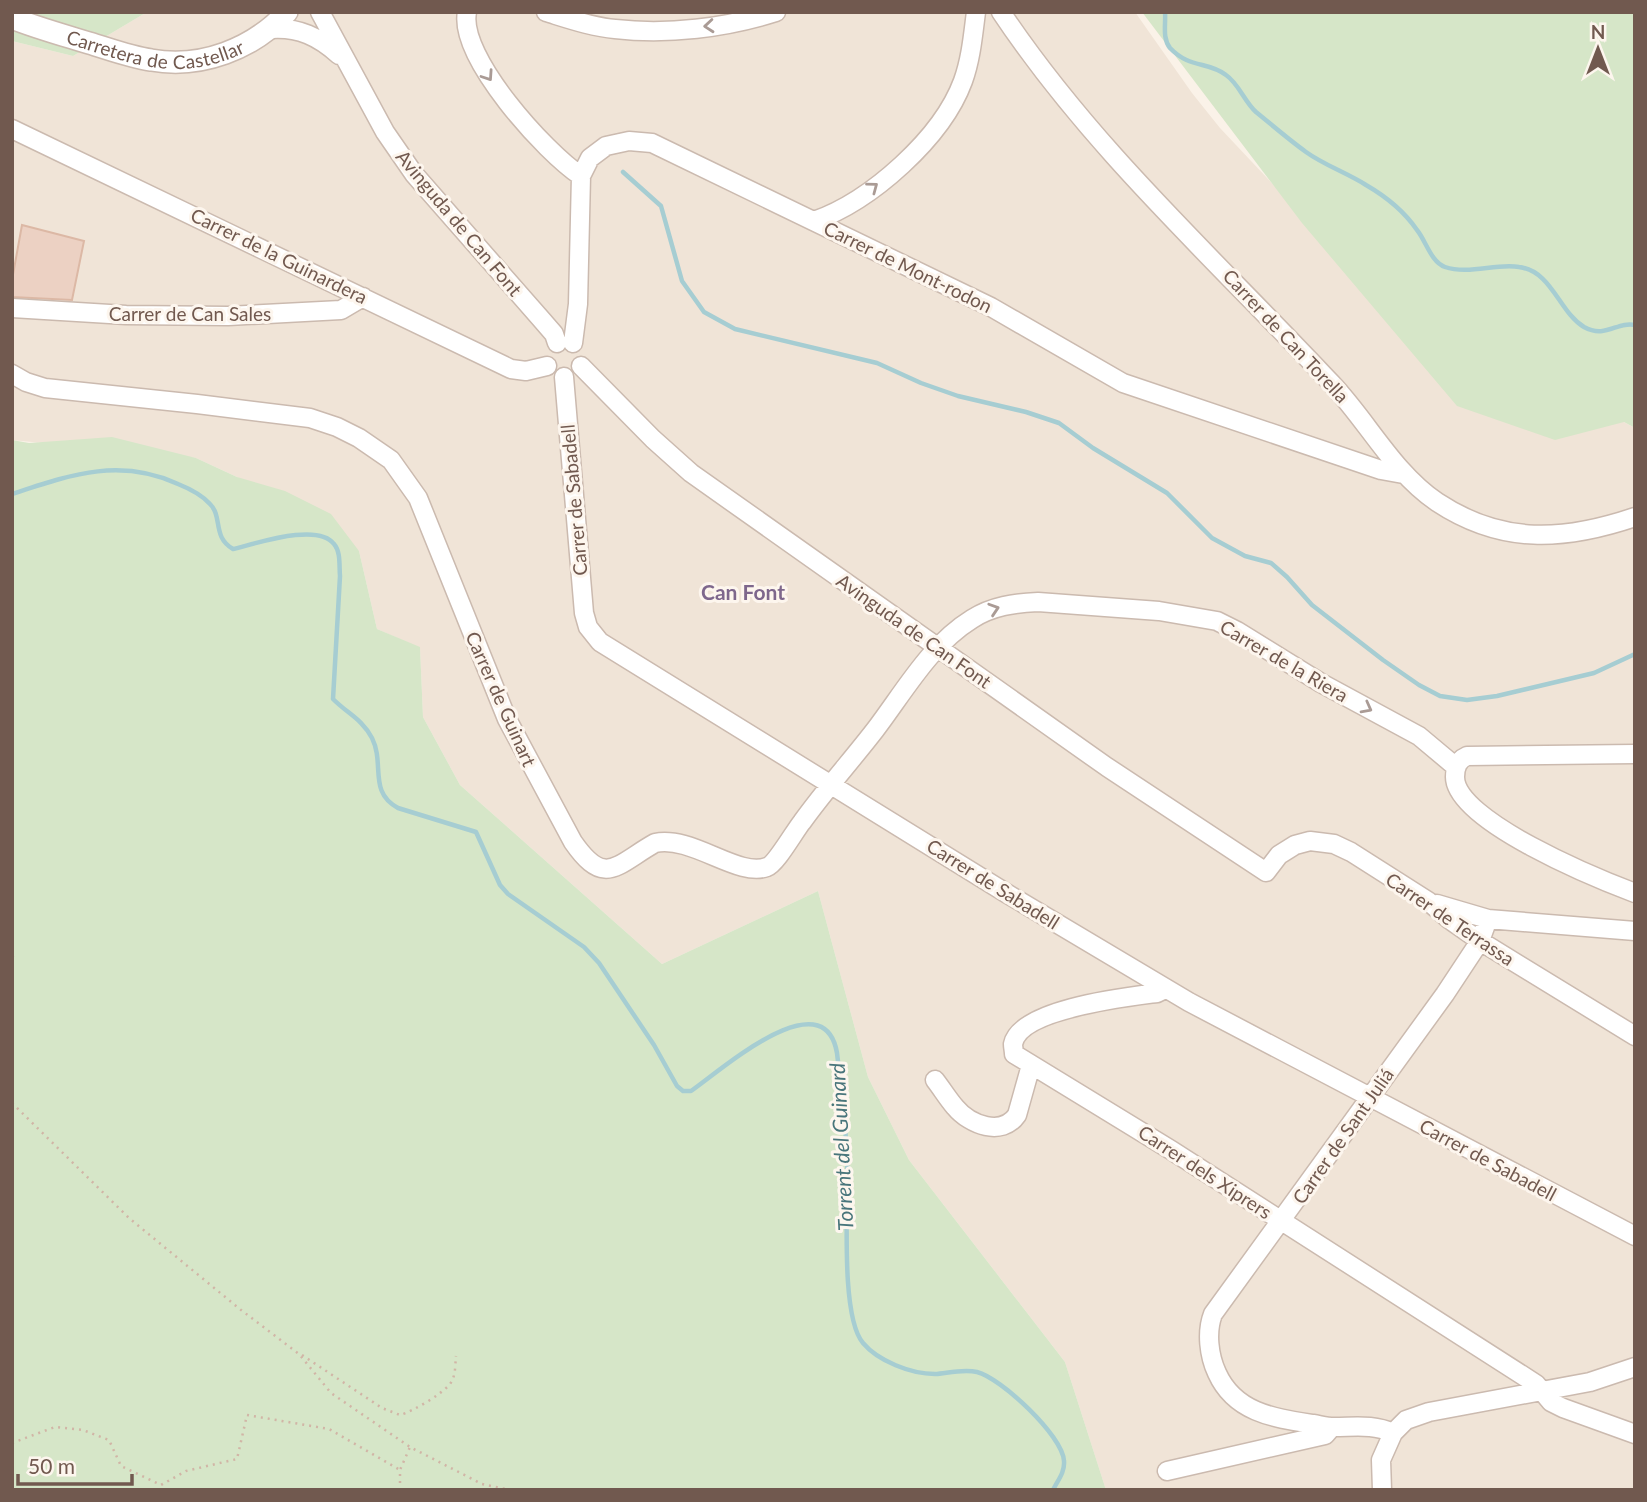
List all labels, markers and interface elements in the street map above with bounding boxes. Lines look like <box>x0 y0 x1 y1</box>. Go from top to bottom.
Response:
north arrow <box>1563 14 1633 84</box>
one-way arrow <box>704 18 715 33</box>
text: N <box>1591 20 1605 43</box>
street label: Carretera de Castellar <box>64 25 248 73</box>
one-way arrow <box>480 68 493 81</box>
street label: Avinguda de Can Font <box>392 145 527 301</box>
one-way arrow <box>865 183 878 196</box>
street label: Carrer de la Guinardera <box>187 203 371 308</box>
street label: Carrer de Mont-rodon <box>820 216 996 317</box>
street label: Carrer de Can Torella <box>1219 264 1354 407</box>
street label: Carrer de Can Sales <box>109 302 271 325</box>
street label: Carrer de Sabadell <box>555 423 592 577</box>
street label: Avinguda de Can Font <box>832 569 996 693</box>
district label: Can Font <box>701 579 785 604</box>
one-way arrow <box>988 603 1000 617</box>
street label: Carrer de la Riera <box>1216 615 1352 706</box>
street label: Carrer de Guinart <box>461 628 542 770</box>
one-way arrow <box>1360 700 1372 714</box>
street label: Carrer de Sabadell <box>923 834 1064 934</box>
street label: Carrer de Terrassa <box>1382 867 1519 970</box>
water label: Torrent del Guinard <box>824 1063 857 1232</box>
street label: Carrer de Sant Juliá <box>1287 1063 1398 1208</box>
street label: Carrer de Sabadell <box>1416 1114 1561 1205</box>
street label: Carrer dels Xiprers <box>1134 1120 1276 1223</box>
scale bar <box>18 1442 131 1486</box>
text: 50 m <box>28 1453 75 1478</box>

